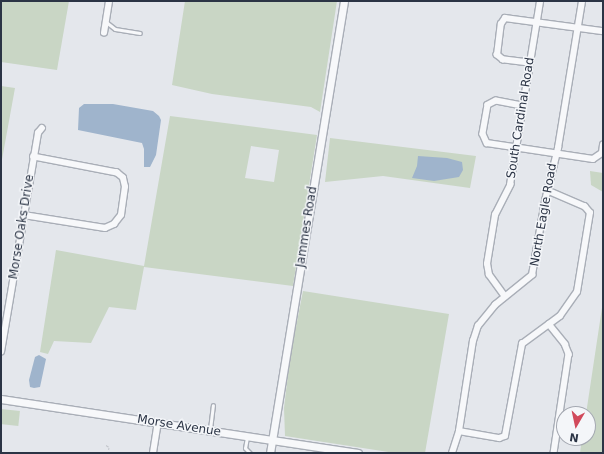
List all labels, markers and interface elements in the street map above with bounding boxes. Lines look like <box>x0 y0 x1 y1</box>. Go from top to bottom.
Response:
street label: South Cardinal Road <box>504 56 538 180</box>
street label: North Eagle Road <box>528 162 560 268</box>
street label: Morse Oaks Drive <box>7 174 37 280</box>
street label: Jammes Road <box>293 185 321 269</box>
north arrow <box>556 406 596 446</box>
street label: Morse Avenue <box>136 412 222 440</box>
text: N <box>569 430 580 444</box>

